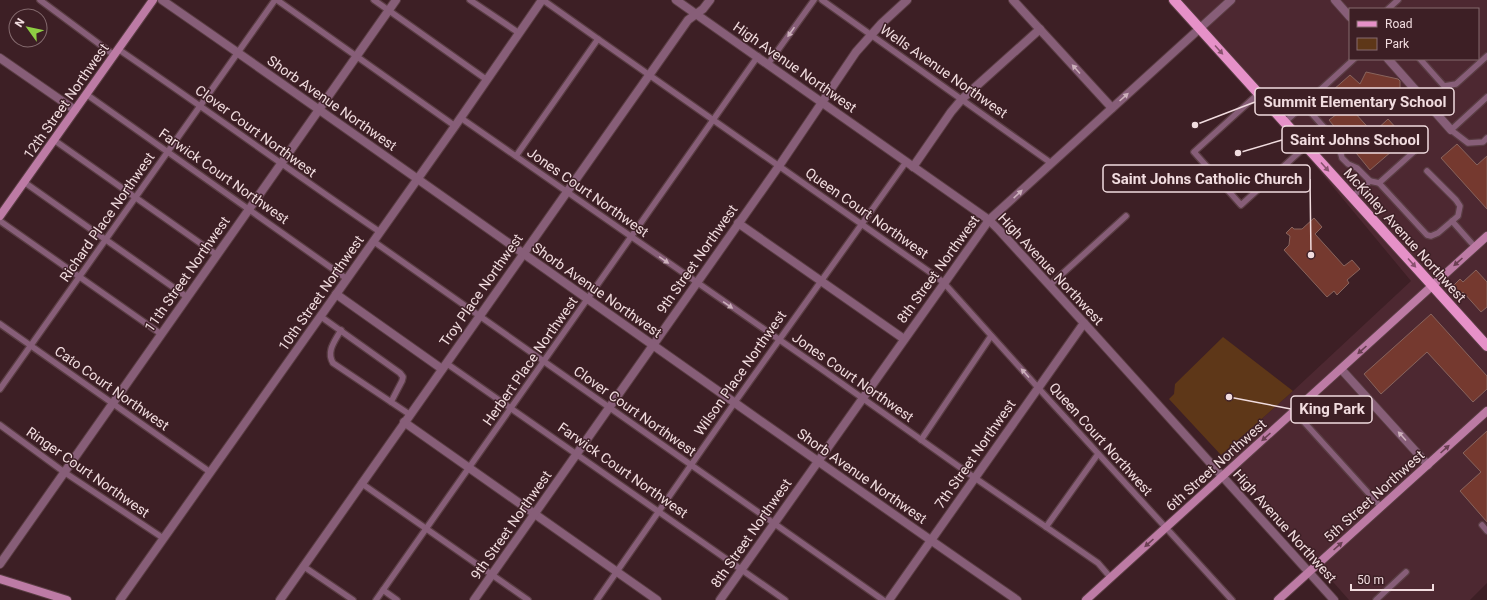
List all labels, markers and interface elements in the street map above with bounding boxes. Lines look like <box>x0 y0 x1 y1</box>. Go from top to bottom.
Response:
north arrow <box>8 8 48 48</box>
legend <box>1349 8 1479 60</box>
text: N <box>12 16 28 30</box>
text: Road <box>1385 17 1413 31</box>
street label: High Avenue Northwest <box>730 18 860 116</box>
street label: Wells Avenue Northwest <box>877 21 1011 121</box>
one-way arrow <box>787 27 795 37</box>
text: Park <box>1385 37 1410 51</box>
street label: 12th Street Northwest <box>20 40 112 162</box>
one-way arrow <box>1214 45 1224 55</box>
street label: Shorb Avenue Northwest <box>264 52 400 154</box>
one-way arrow <box>1072 64 1081 74</box>
street label: Clover Court Northwest <box>192 82 320 181</box>
callout: Summit Elementary School <box>1255 88 1454 115</box>
one-way arrow <box>1120 93 1129 102</box>
text: Summit Elementary School <box>1264 93 1446 111</box>
street label: Farwick Court Northwest <box>156 125 292 227</box>
callout: Saint Johns School <box>1282 126 1428 153</box>
text: Saint Johns School <box>1290 131 1420 149</box>
street label: Jones Court Northwest <box>524 144 652 240</box>
street label: Richard Place Northwest <box>56 149 158 285</box>
one-way arrow <box>1320 162 1330 172</box>
street label: Queen Court Northwest <box>802 164 932 262</box>
callout: Saint Johns Catholic Church <box>1103 165 1310 192</box>
street label: McKinley Avenue Northwest <box>1341 165 1470 306</box>
text: Saint Johns Catholic Church <box>1112 170 1303 188</box>
one-way arrow <box>1012 189 1023 198</box>
street label: 9th Street Northwest <box>653 201 741 316</box>
street label: High Avenue Northwest <box>995 210 1107 328</box>
street label: 8th Street Northwest <box>894 212 983 326</box>
street label: 11th Street Northwest <box>141 213 233 335</box>
street label: Troy Place Northwest <box>436 230 526 349</box>
street label: 10th Street Northwest <box>275 232 367 354</box>
street label: Shorb Avenue Northwest <box>529 239 665 341</box>
one-way arrow <box>659 256 669 264</box>
one-way arrow <box>1453 257 1463 267</box>
one-way arrow <box>1408 258 1417 269</box>
street label: Herbert Place Northwest <box>479 293 581 429</box>
one-way arrow <box>723 301 734 309</box>
street label: Wilson Place Northwest <box>691 307 789 439</box>
street label: Jones Court Northwest <box>789 329 917 425</box>
street label: Cato Court Northwest <box>52 343 173 434</box>
one-way arrow <box>1357 345 1367 354</box>
street label: Clover Court Northwest <box>571 363 700 460</box>
one-way arrow <box>1020 368 1030 378</box>
street label: Queen Court Northwest <box>1046 379 1156 499</box>
street label: 7th Street Northwest <box>931 396 1019 511</box>
callout: King Park <box>1291 396 1372 423</box>
text: King Park <box>1299 400 1366 418</box>
street label: 6th Street Northwest <box>1163 416 1270 514</box>
street label: Farwick Court Northwest <box>555 419 691 521</box>
street label: Ringer Court Northwest <box>23 423 153 521</box>
street label: Shorb Avenue Northwest <box>794 425 930 527</box>
one-way arrow <box>1397 431 1406 441</box>
one-way arrow <box>1261 432 1270 441</box>
one-way arrow <box>1440 445 1450 454</box>
street label: 5th Street Northwest <box>1321 447 1428 545</box>
street label: High Avenue Northwest <box>1230 466 1340 586</box>
street label: 9th Street Northwest <box>467 467 555 582</box>
street label: 8th Street Northwest <box>707 475 795 590</box>
one-way arrow <box>1144 538 1154 548</box>
one-way arrow <box>1333 541 1343 550</box>
scale bar <box>1351 566 1433 592</box>
text: 50 m <box>1357 573 1384 587</box>

